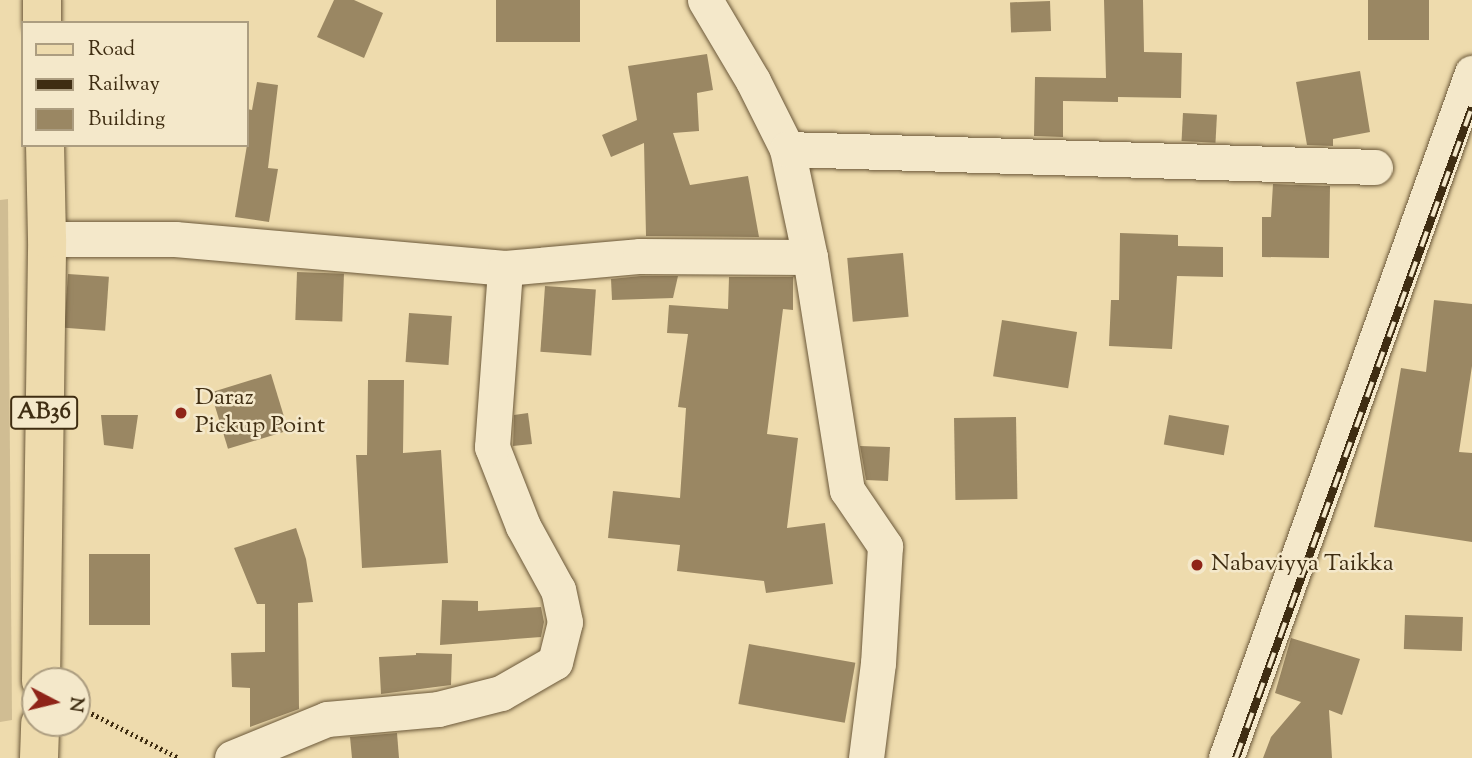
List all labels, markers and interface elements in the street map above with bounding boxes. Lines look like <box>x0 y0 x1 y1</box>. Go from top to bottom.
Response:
legend <box>21 21 248 147</box>
text: Road <box>88 35 135 65</box>
text: Railway <box>88 70 160 100</box>
text: Building <box>88 105 165 135</box>
place label: Daraz Pickup Point <box>195 385 325 441</box>
road number: AB36 <box>9 394 79 432</box>
marker: Daraz Pickup Point <box>173 405 189 421</box>
place label: Nabaviyya Taikka <box>1211 551 1394 579</box>
marker: Nabaviyya Taikka <box>1189 557 1205 573</box>
north arrow <box>21 667 91 737</box>
text: N <box>61 695 90 714</box>

